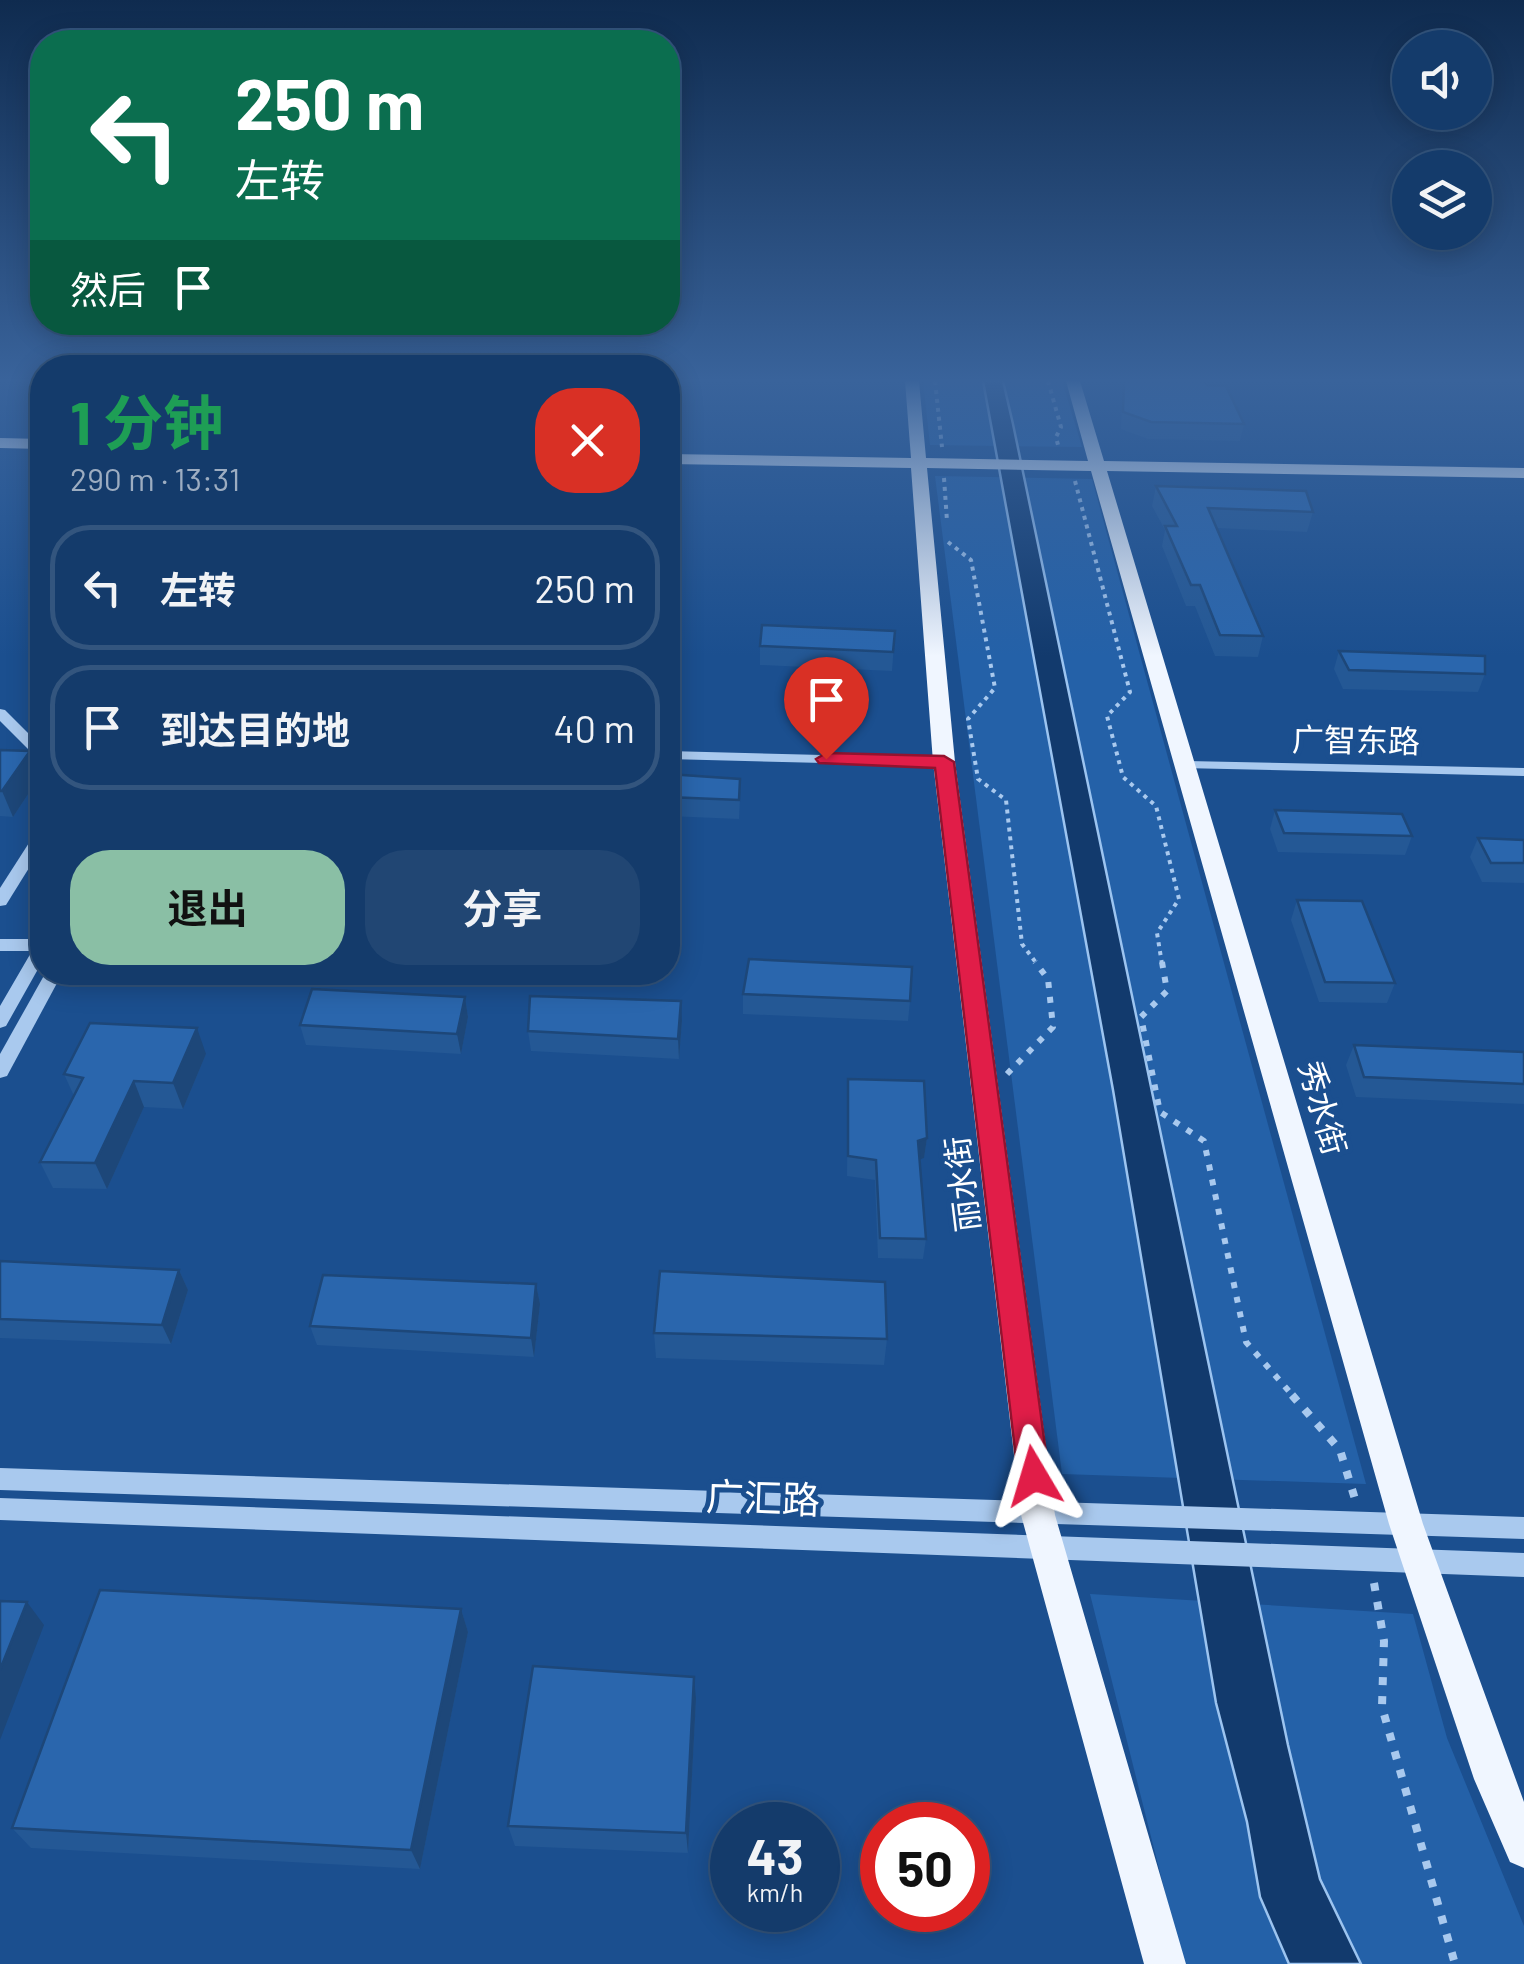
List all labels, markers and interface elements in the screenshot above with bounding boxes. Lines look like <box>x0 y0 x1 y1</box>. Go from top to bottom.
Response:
map controls <box>1392 30 1492 250</box>
button: sound <box>1392 30 1492 130</box>
text: 250 m <box>235 60 424 144</box>
icon: left <box>70 70 200 200</box>
button: layers <box>1392 150 1492 250</box>
text: 左转 <box>235 152 325 206</box>
icon: arrive <box>166 260 221 315</box>
text: 然后 <box>70 266 146 312</box>
text: 1 分钟 <box>70 385 223 457</box>
button: close <box>535 388 640 493</box>
text: 290 m · 13:31 <box>70 459 240 497</box>
icon: left <box>75 560 130 615</box>
text: 250 m <box>535 565 635 611</box>
text: 左转 <box>160 566 236 612</box>
pin <box>784 657 869 760</box>
icon: arrive <box>799 672 854 727</box>
icon: arrive <box>75 700 130 755</box>
text: 40 m <box>554 705 635 751</box>
text: 到达目的地 <box>160 706 350 752</box>
street label: 广智东路 <box>1292 719 1420 759</box>
button: 退出 <box>70 850 345 965</box>
button: 分享 <box>365 850 640 965</box>
street label: 秀水街 <box>1292 1056 1355 1159</box>
street label: 丽水街 <box>936 1134 986 1234</box>
position arrow <box>982 1424 1086 1528</box>
street label: 广汇路 <box>705 1472 821 1522</box>
speed limit sign: 50 <box>860 1802 990 1932</box>
text: 43 <box>746 1825 804 1885</box>
text: km/h <box>747 1877 803 1907</box>

